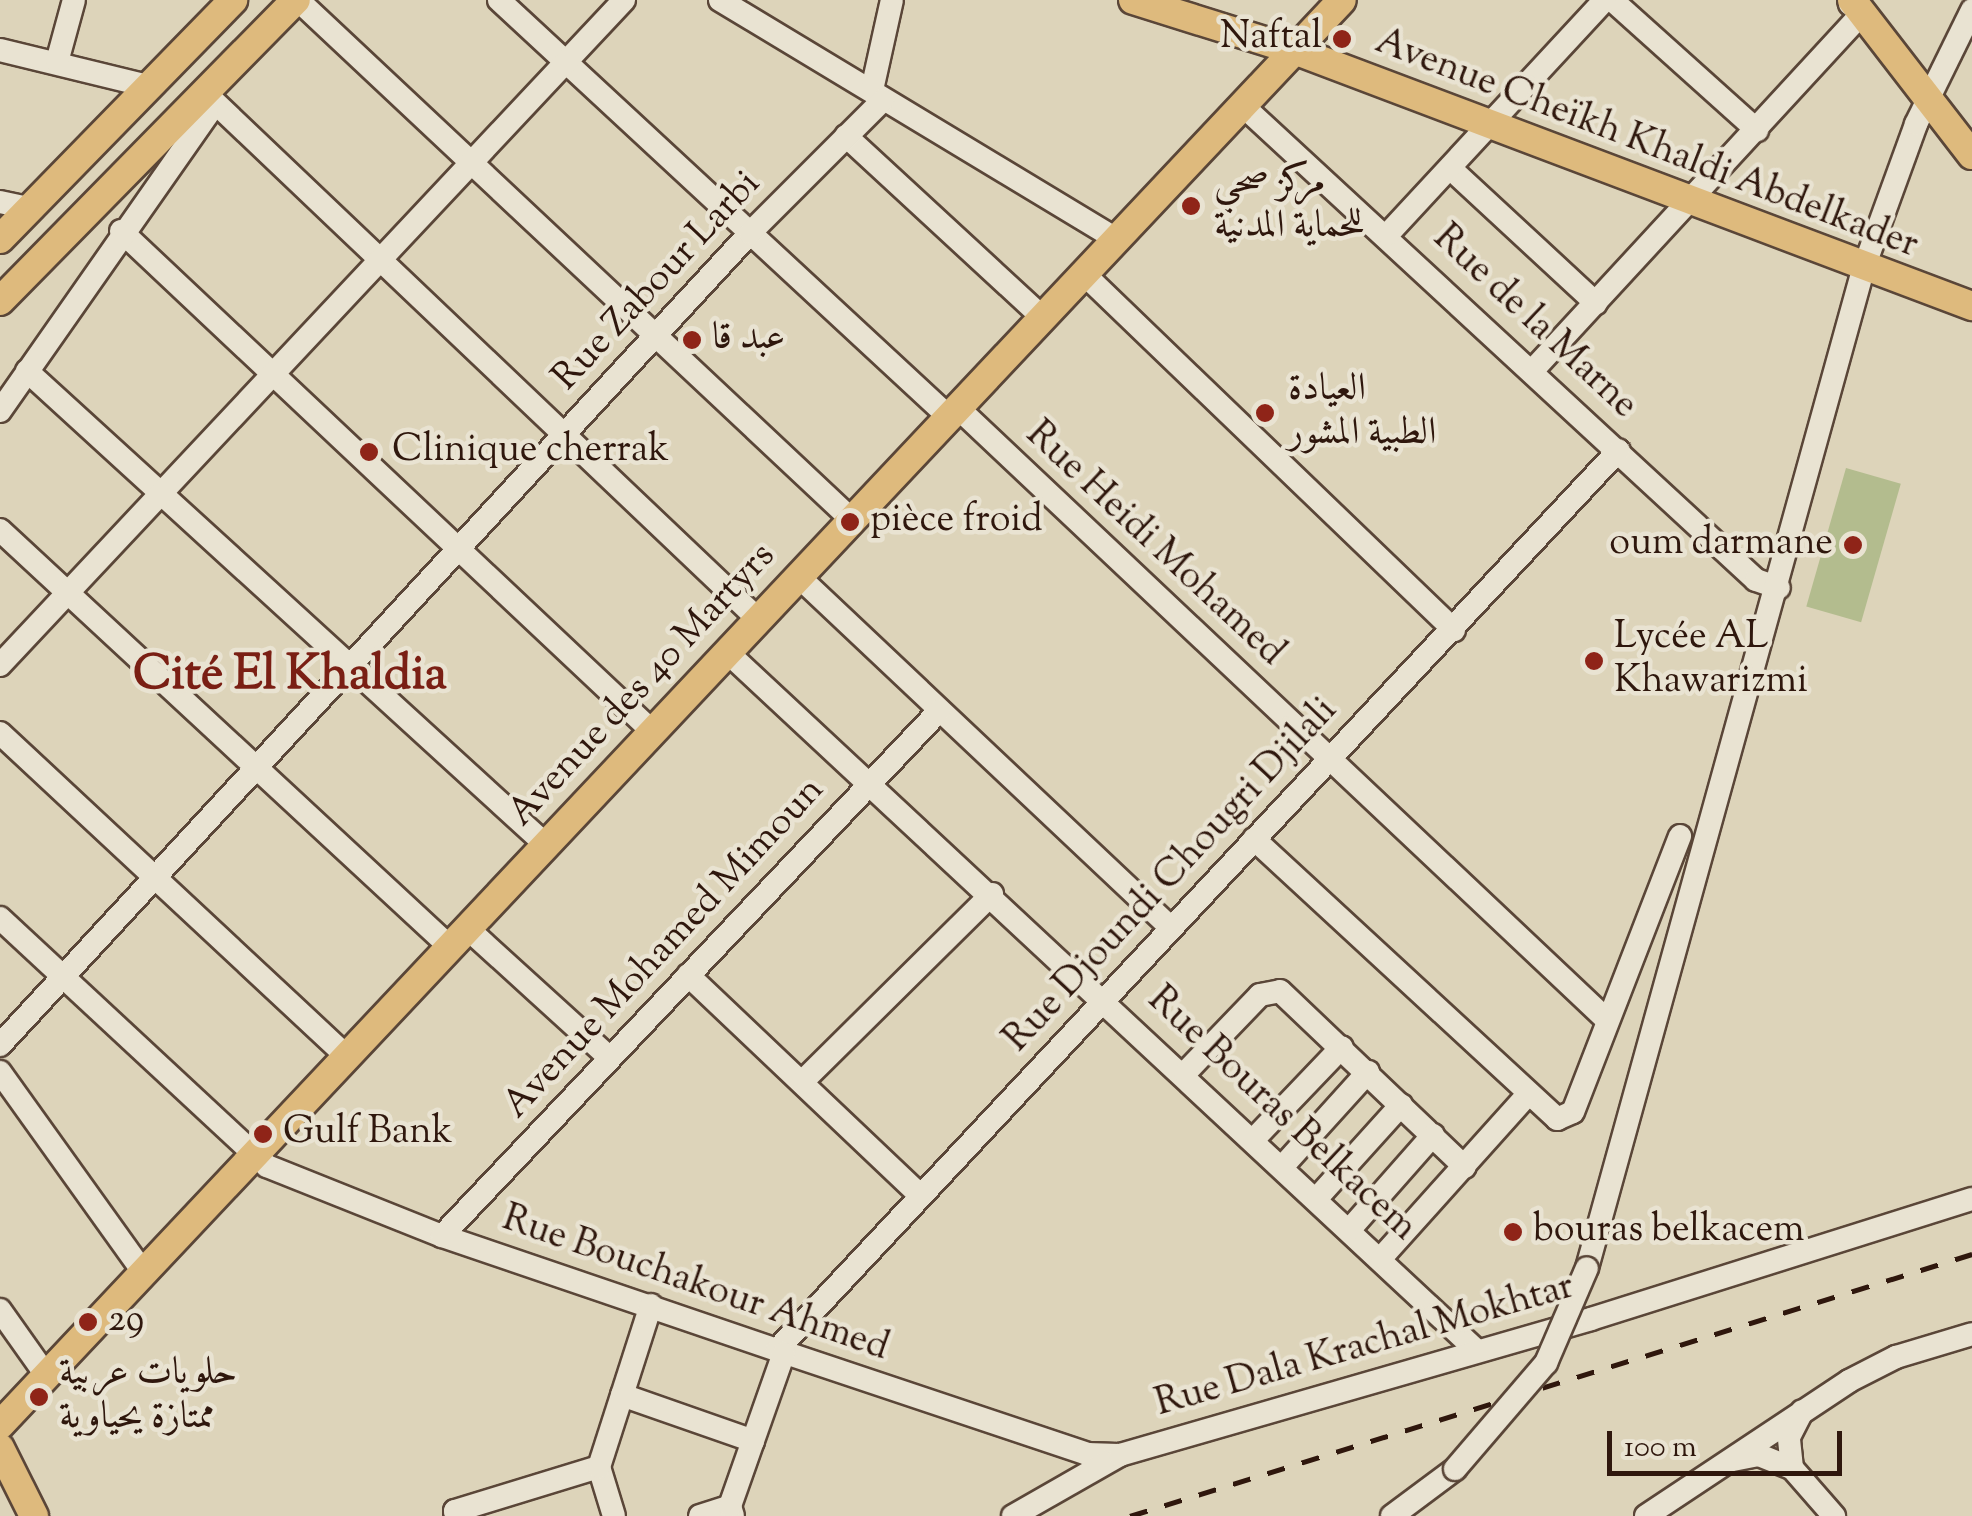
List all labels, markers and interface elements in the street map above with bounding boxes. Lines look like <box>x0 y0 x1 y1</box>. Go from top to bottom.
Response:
place label: Naftal <box>1220 16 1322 62</box>
street label: Avenue Cheïkh Khaldi Abdelkader <box>1368 20 1924 270</box>
marker: Naftal <box>1331 28 1353 50</box>
place label: مركز صحي للحماية المدنية <box>1214 161 1365 250</box>
street label: Rue Zabour Larbi <box>545 163 771 401</box>
marker: مركز صحي للحماية المدنية <box>1178 193 1204 219</box>
street label: Rue de la Marne <box>1422 217 1646 429</box>
place label: عبد قا <box>712 317 785 363</box>
marker: عبد قا <box>681 329 703 351</box>
place label: العيادة الطبية المشور <box>1288 368 1436 458</box>
marker: العيادة الطبية المشور <box>1252 400 1278 426</box>
street label: Rue Heidi Mohamed <box>1015 413 1293 677</box>
place label: Clinique cherrak <box>392 429 669 475</box>
marker: Clinique cherrak <box>356 439 382 465</box>
place label: pièce froid <box>870 499 1043 545</box>
marker: pièce froid <box>839 511 861 533</box>
place label: oum darmane <box>1609 522 1833 568</box>
marker: oum darmane <box>1842 534 1864 556</box>
street label: Avenue des 40 Martyrs <box>500 535 786 837</box>
place label: Lycée AL Khawarizmi <box>1614 616 1808 706</box>
district label: Cité El Khaldia <box>133 648 447 706</box>
marker: Lycée AL Khawarizmi <box>1583 650 1605 672</box>
street label: Rue Djoundi Chougri Djilali <box>996 689 1348 1063</box>
street label: Avenue Mohamed Mimoun <box>495 769 835 1129</box>
street label: Rue Bouras Belkacem <box>1137 978 1425 1252</box>
place label: Gulf Bank <box>283 1111 452 1157</box>
marker: Gulf Bank <box>252 1123 274 1145</box>
street label: Rue Bouchakour Ahmed <box>496 1197 894 1373</box>
place label: bouras belkacem <box>1533 1209 1805 1255</box>
marker: bouras belkacem <box>1502 1221 1524 1243</box>
street label: Rue Dala Krachal Mokhtar <box>1151 1265 1579 1429</box>
place label: 29 <box>108 1299 144 1345</box>
marker: 29 <box>77 1311 99 1333</box>
place label: حلويات عربية ممتازة يحياوية <box>59 1352 237 1442</box>
marker: حلويات عربية ممتازة يحياوية <box>28 1386 50 1408</box>
scale bar <box>1612 1411 1847 1473</box>
text: 100 m <box>1624 1427 1697 1470</box>

